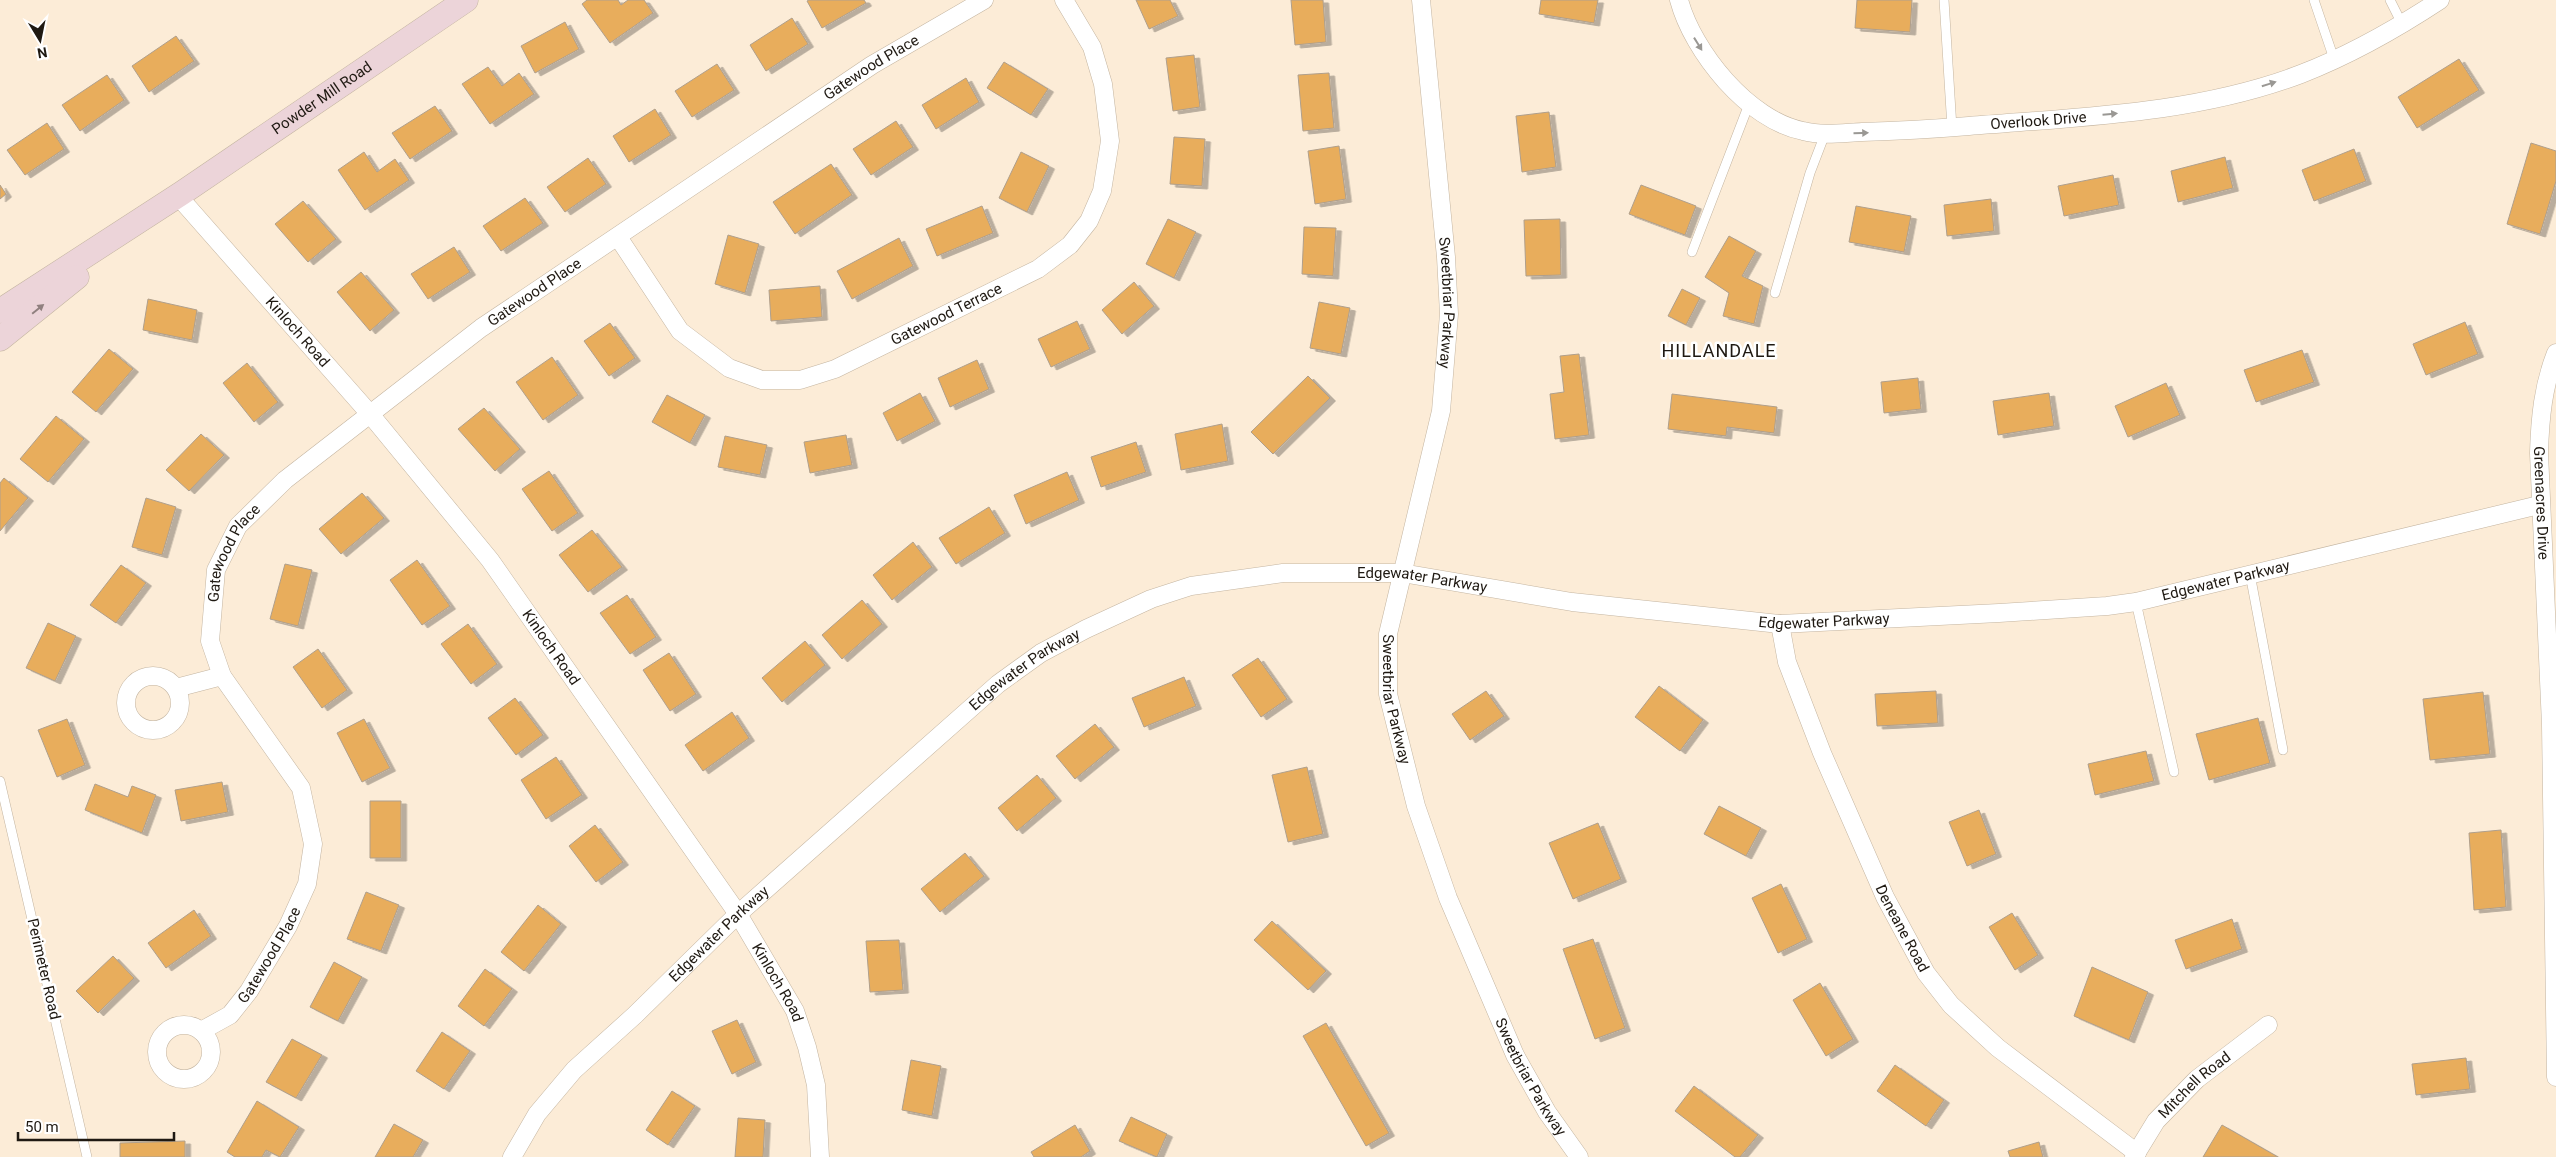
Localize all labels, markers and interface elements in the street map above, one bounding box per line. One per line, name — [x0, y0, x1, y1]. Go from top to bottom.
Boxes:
north arrow — [15, 15, 65, 65]
street label: Gatewood Place — [820, 31, 922, 104]
one-way arrow — [1694, 37, 1703, 51]
text: N — [36, 44, 49, 62]
street label: Powder Mill Road — [269, 58, 375, 138]
one-way arrow — [2262, 80, 2277, 88]
street label: Overlook Drive — [1990, 108, 2087, 133]
one-way arrow — [2102, 110, 2118, 118]
one-way arrow — [1853, 128, 1869, 136]
street label: Sweetbriar Parkway — [1435, 236, 1458, 369]
street label: Gatewood Place — [484, 254, 585, 330]
street label: Gatewood Terrace — [888, 279, 1005, 349]
street label: Kinloch Road — [262, 293, 333, 371]
one-way arrow — [31, 303, 44, 314]
district label: HILLANDALE — [1661, 340, 1777, 361]
street label: Greenacres Drive — [2530, 446, 2553, 560]
street label: Gatewood Place — [204, 500, 264, 603]
street label: Edgewater Parkway — [2160, 556, 2292, 605]
street label: Edgewater Parkway — [1357, 564, 1489, 596]
street label: Kinloch Road — [519, 606, 584, 688]
street label: Edgewater Parkway — [1758, 610, 1890, 633]
street label: Edgewater Parkway — [966, 625, 1083, 714]
street label: Sweetbriar Parkway — [1379, 634, 1414, 766]
street label: Edgewater Parkway — [665, 882, 772, 986]
street label: Deneane Road — [1872, 882, 1933, 975]
street label: Gatewood Place — [234, 904, 304, 1007]
street label: Perimeter Road — [24, 917, 64, 1021]
street label: Kinloch Road — [748, 940, 807, 1024]
street label: Sweetbriar Parkway — [1491, 1015, 1570, 1139]
street label: Mitchell Road — [2155, 1048, 2234, 1122]
scale bar — [18, 1110, 174, 1142]
text: 50 m — [25, 1118, 59, 1136]

